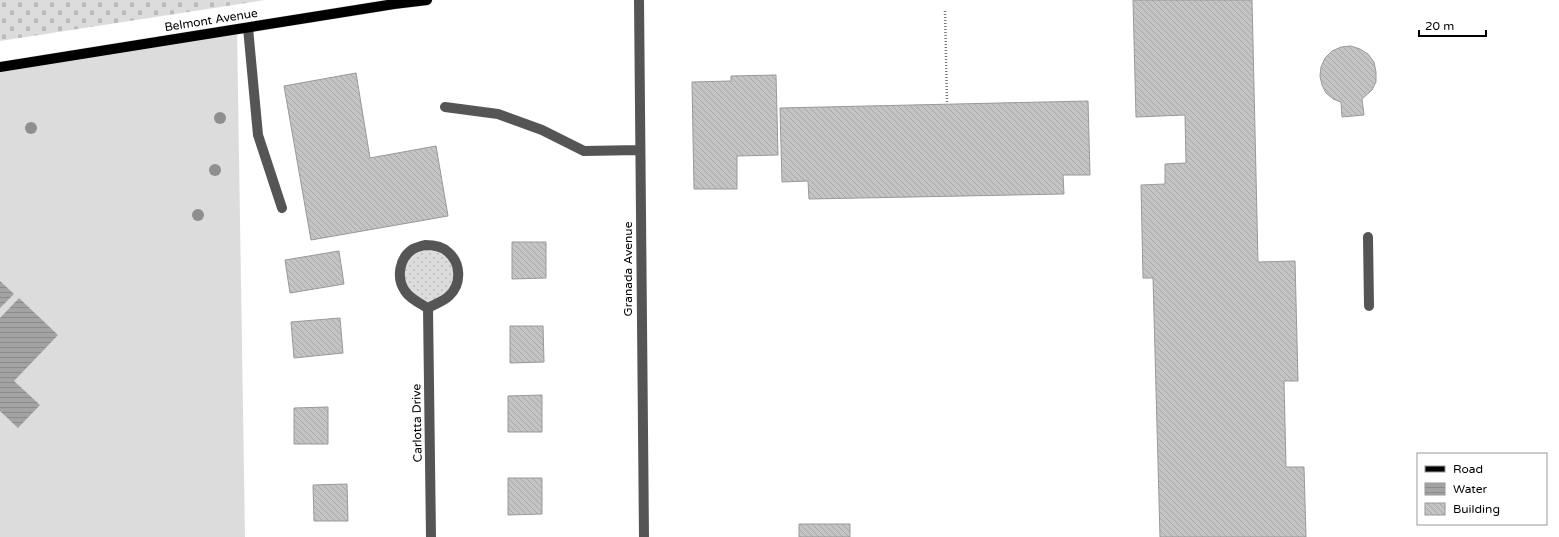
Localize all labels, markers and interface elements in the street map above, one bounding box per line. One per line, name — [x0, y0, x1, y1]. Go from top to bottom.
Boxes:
street label: Belmont Avenue — [163, 6, 259, 34]
scale bar — [1419, 12, 1486, 38]
text: 20 m — [1425, 19, 1454, 33]
street label: Granada Avenue — [621, 221, 635, 316]
street label: Carlotta Drive — [409, 383, 425, 462]
legend — [1417, 453, 1547, 525]
text: Road — [1453, 462, 1483, 476]
text: Water — [1453, 482, 1488, 496]
text: Building — [1453, 502, 1500, 516]

